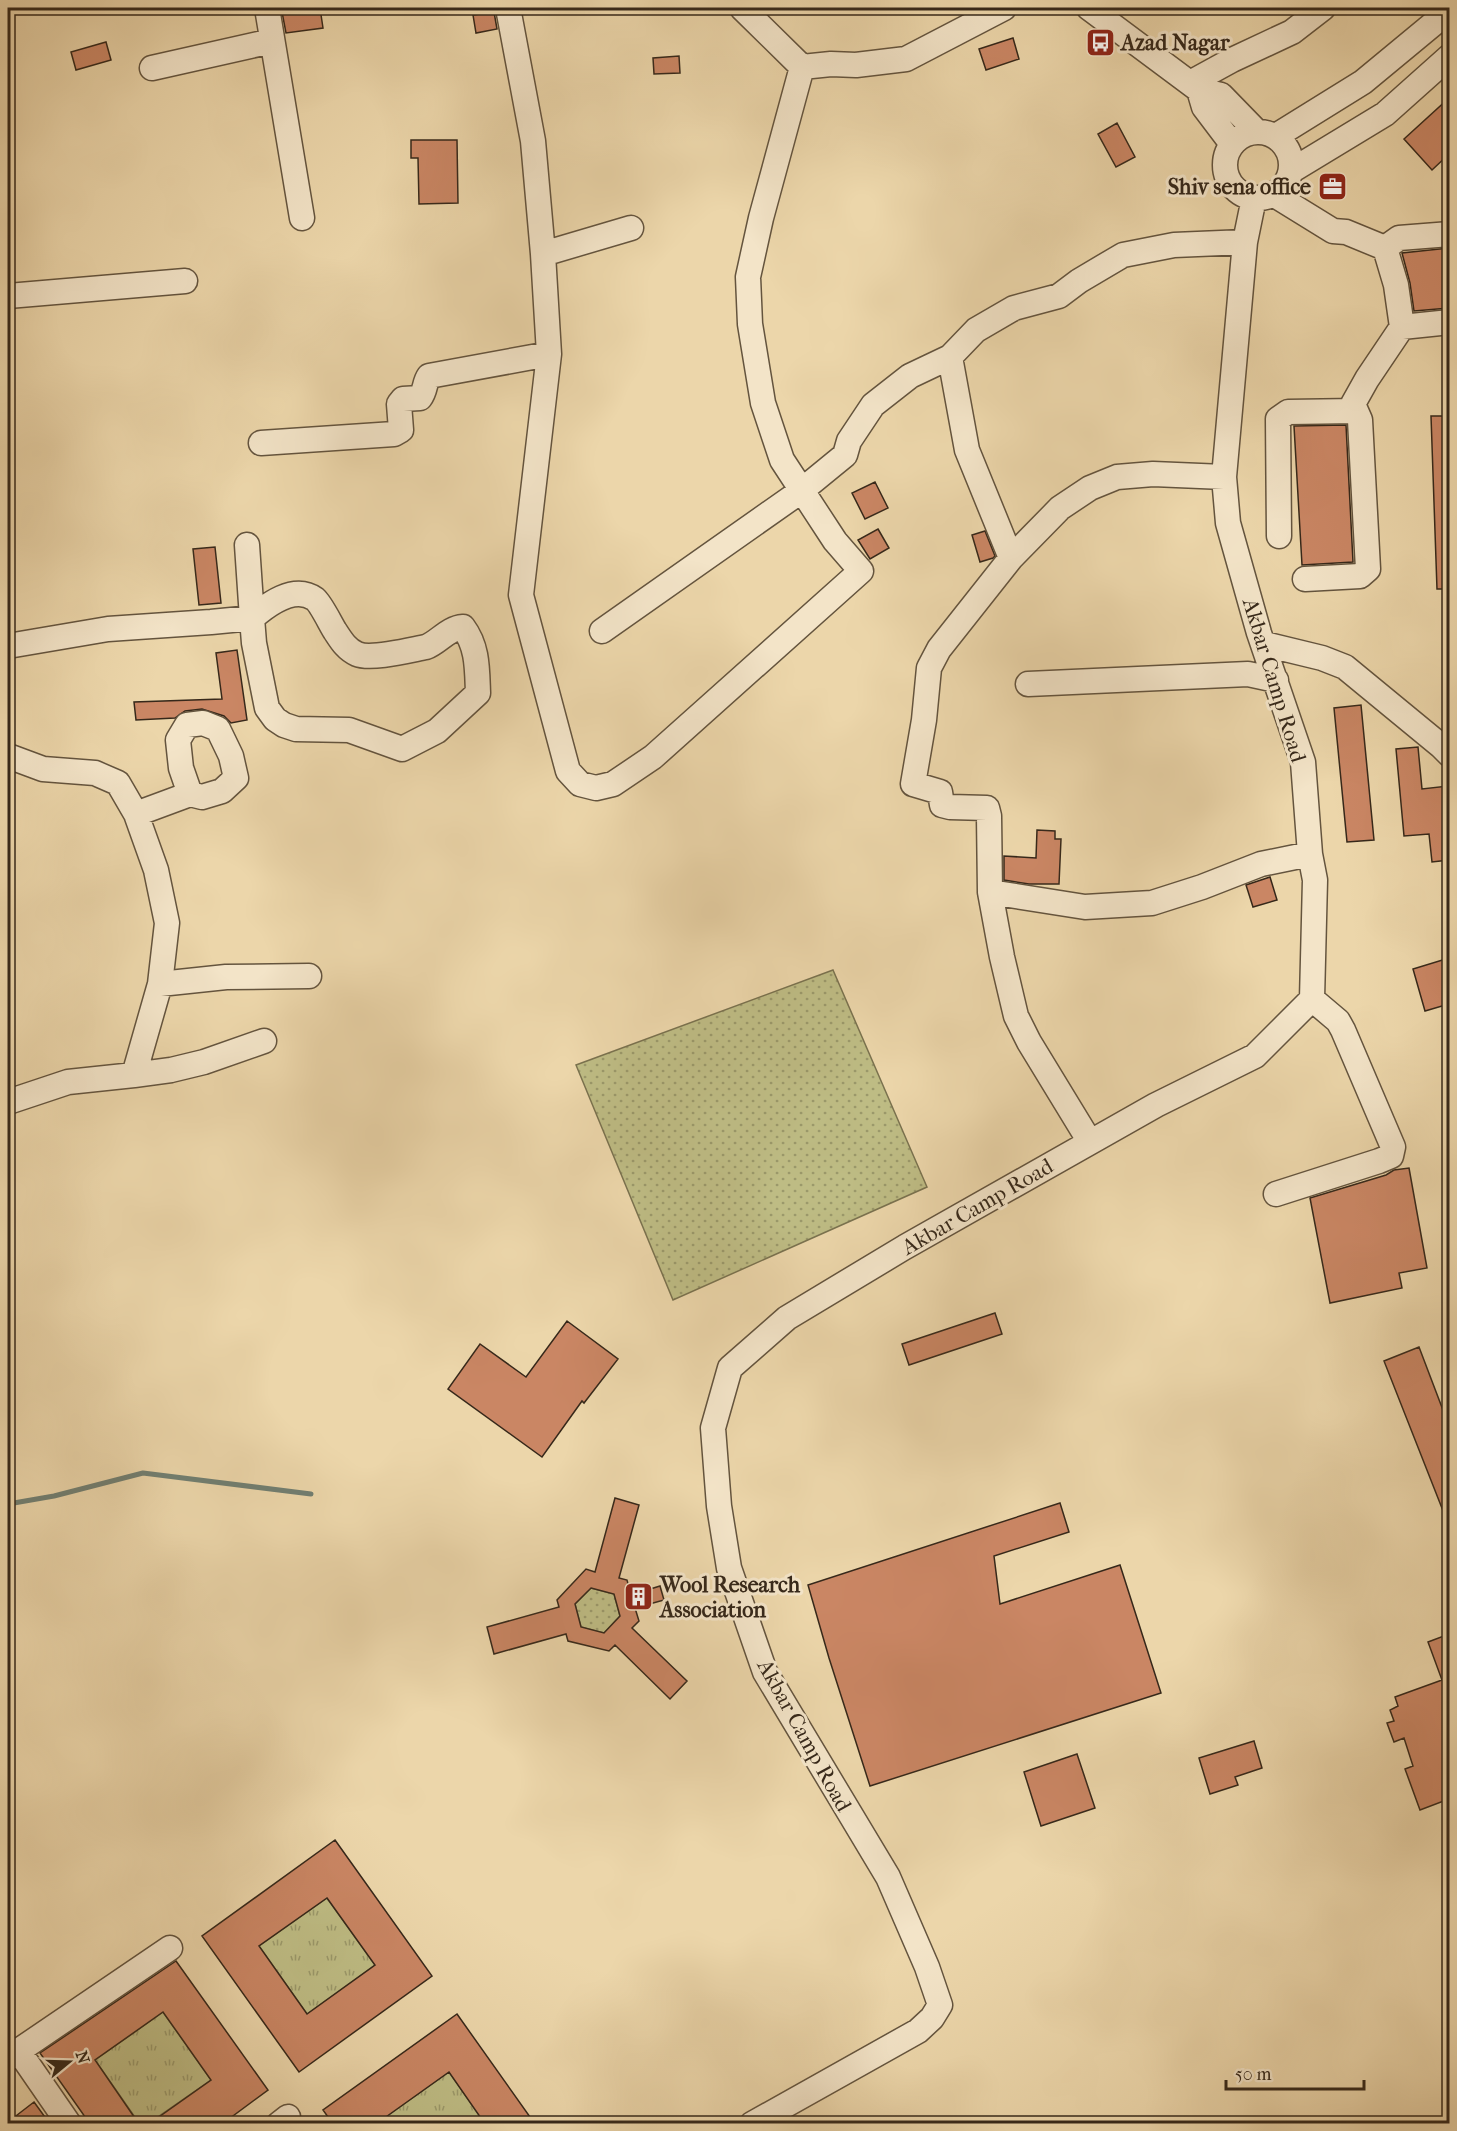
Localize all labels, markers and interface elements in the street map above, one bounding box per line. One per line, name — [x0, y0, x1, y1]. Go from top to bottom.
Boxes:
bus stop icon: Azad Nagar — [1084, 26, 1116, 58]
place label: Azad Nagar — [1119, 30, 1230, 56]
office icon: Shiv sena office — [1316, 170, 1348, 202]
place label: Shiv sena office — [1168, 174, 1311, 200]
street label: Akbar Camp Road — [1236, 594, 1312, 766]
street label: Akbar Camp Road — [896, 1153, 1059, 1261]
place label: Wool Research Association — [658, 1572, 801, 1623]
building icon: Wool Research Association — [623, 1581, 655, 1613]
street label: Akbar Camp Road — [751, 1654, 857, 1817]
north arrow — [39, 2032, 99, 2092]
text: N — [72, 2048, 94, 2067]
scale bar — [1226, 2053, 1364, 2091]
text: 50 m — [1235, 2064, 1272, 2085]

